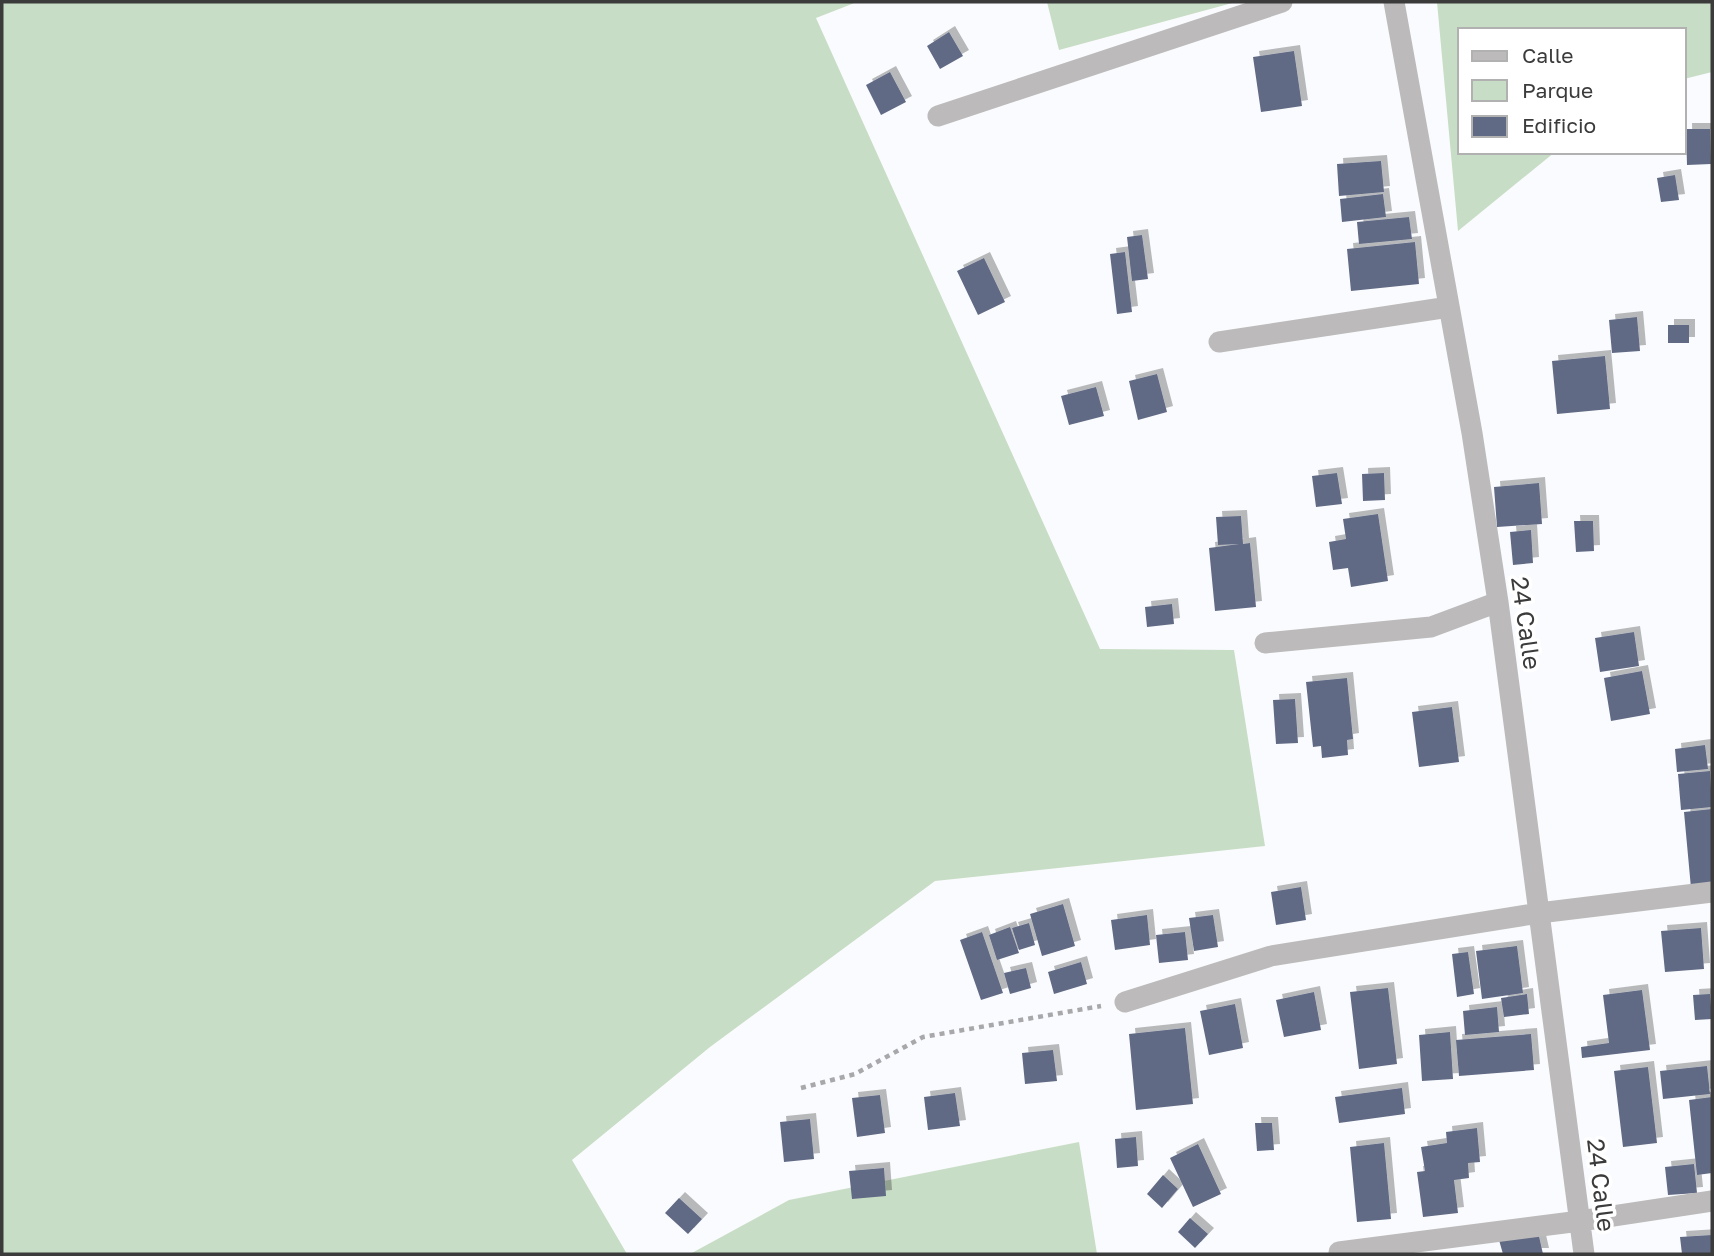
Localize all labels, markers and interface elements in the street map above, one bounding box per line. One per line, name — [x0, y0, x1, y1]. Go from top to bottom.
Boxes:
legend — [1458, 28, 1686, 154]
text: Calle — [1522, 42, 1574, 68]
text: Parque — [1522, 77, 1593, 103]
text: Edificio — [1522, 112, 1596, 138]
street label: 24 Calle — [1506, 575, 1548, 671]
street label: 24 Calle — [1582, 1137, 1622, 1233]

